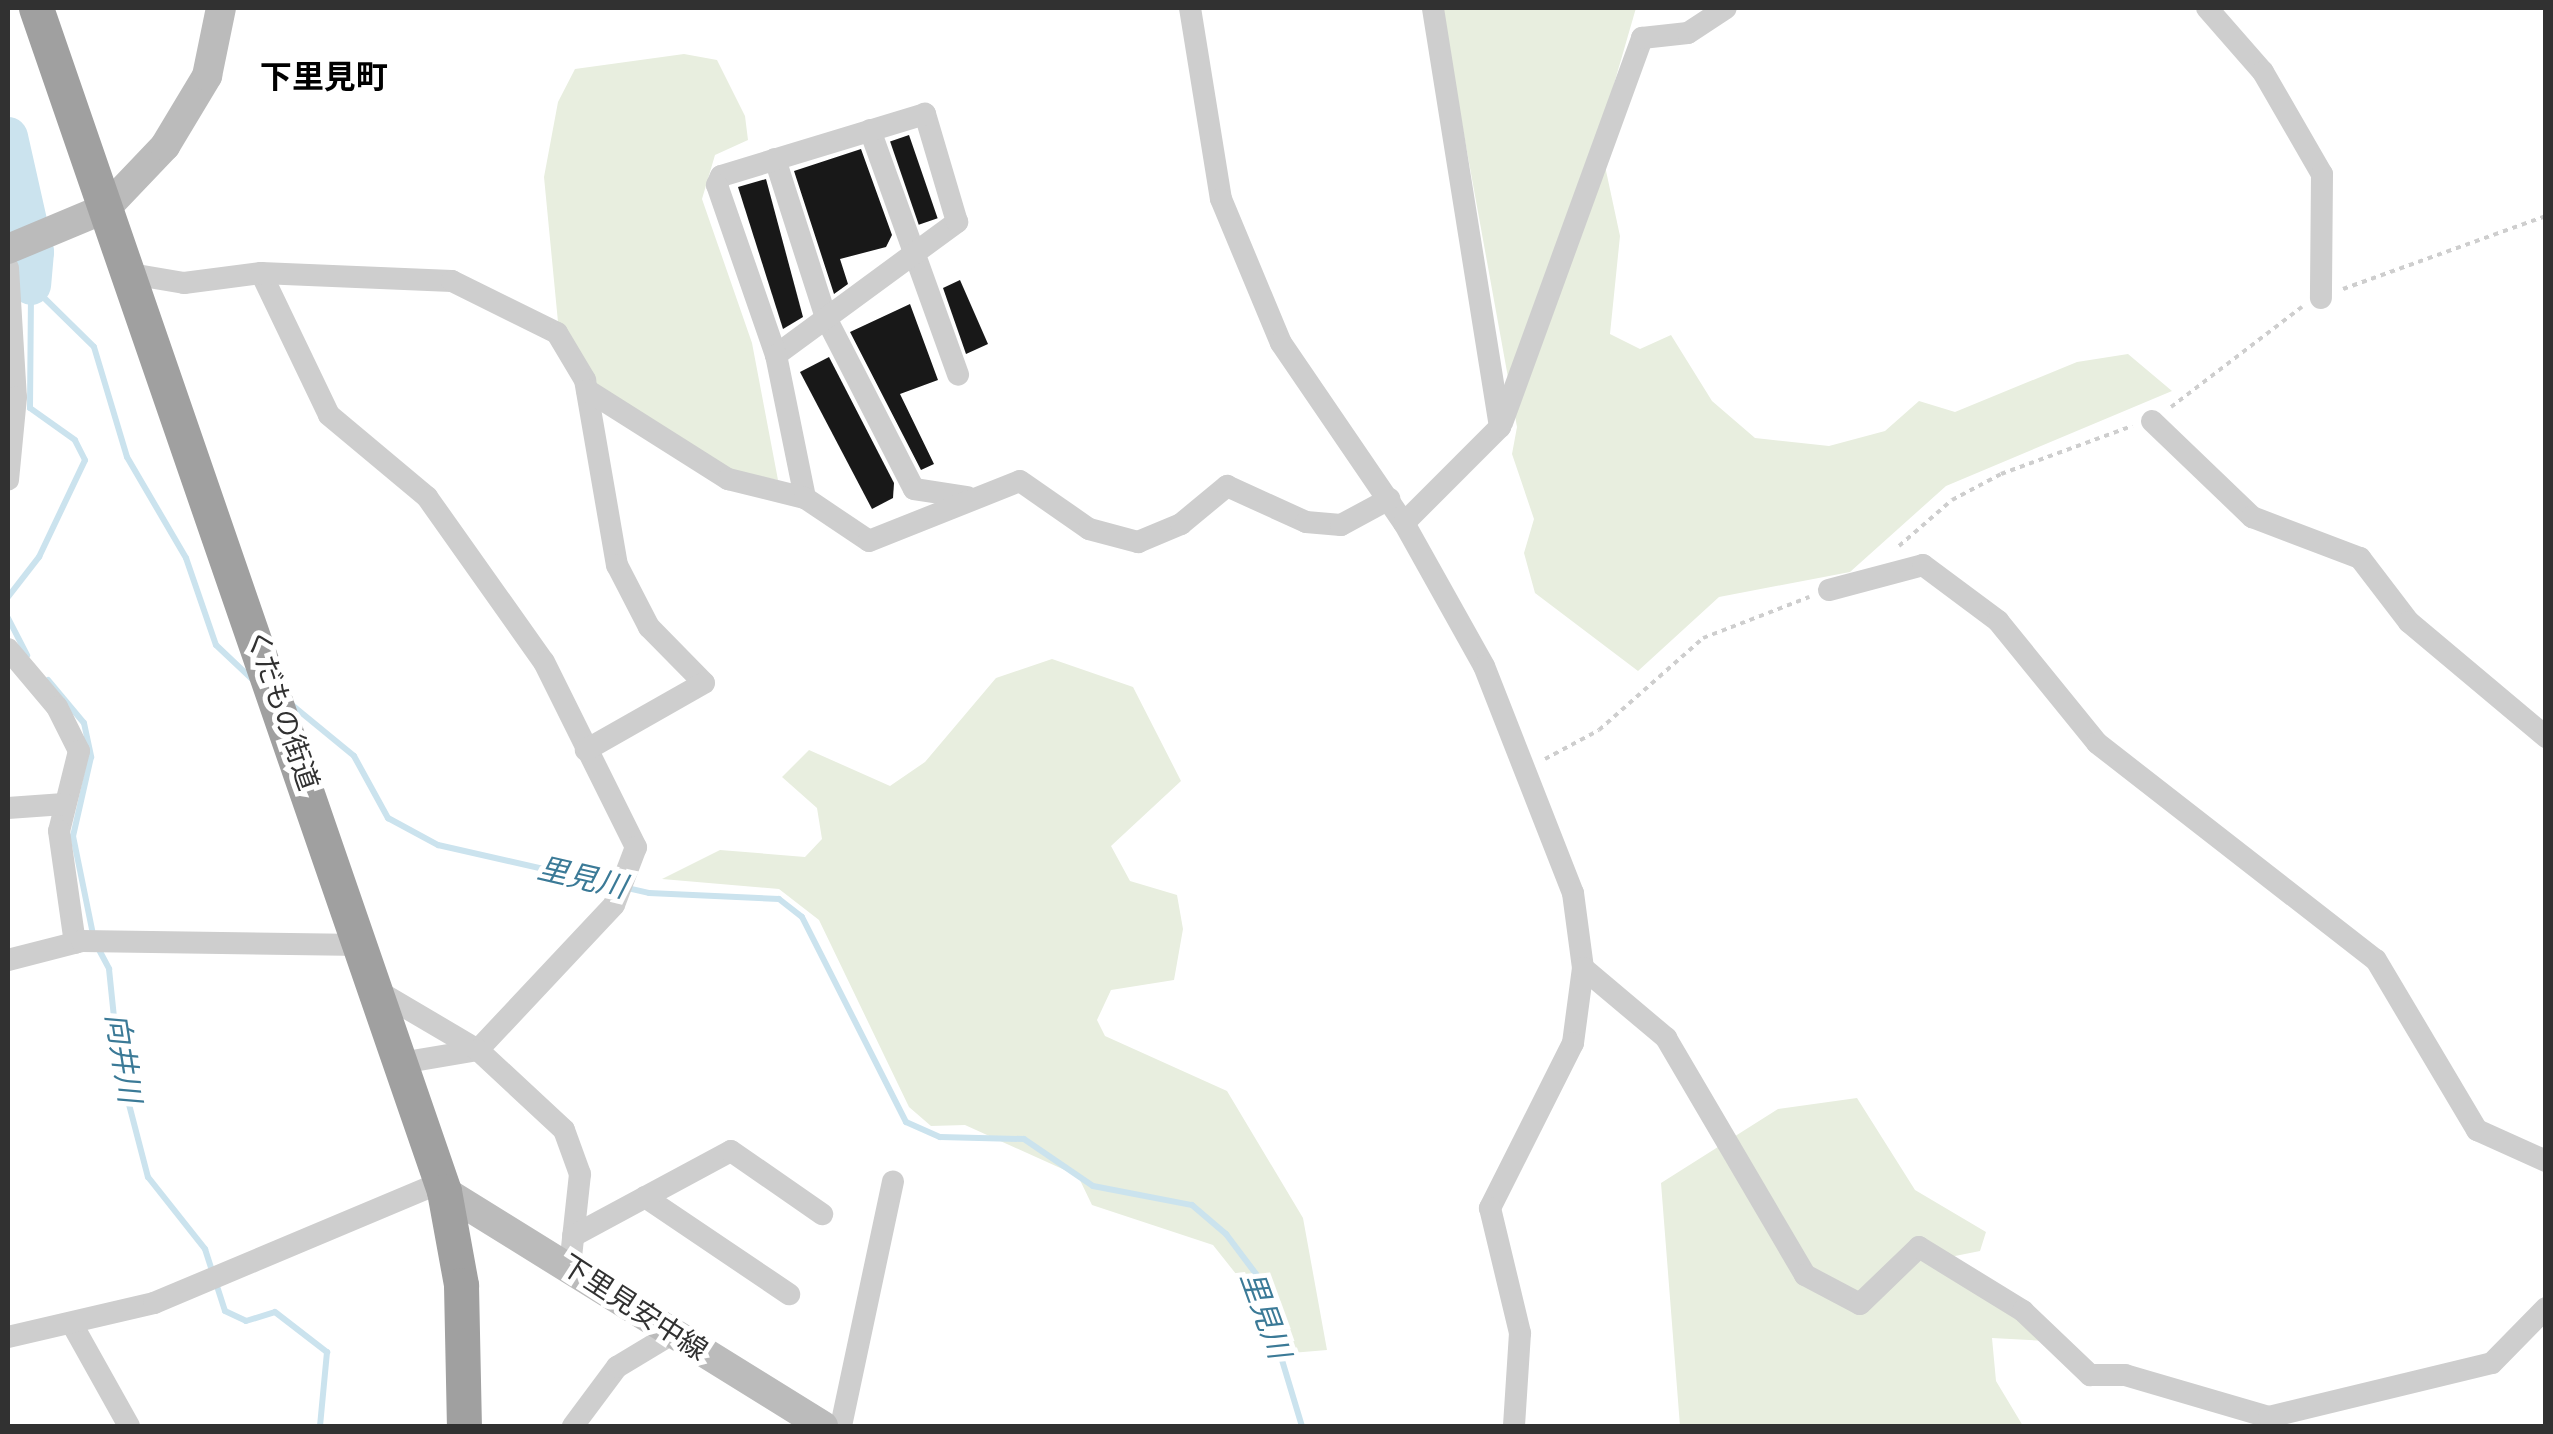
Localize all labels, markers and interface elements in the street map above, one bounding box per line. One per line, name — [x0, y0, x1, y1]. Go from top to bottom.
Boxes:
district label: 下里見町 — [260, 58, 388, 96]
street label: くだもの街道 — [239, 625, 325, 795]
water label: 里見川 — [534, 850, 630, 906]
water label: 向井川 — [98, 1011, 148, 1105]
street label: 下里見安中線 — [554, 1248, 714, 1368]
water label: 里見川 — [1233, 1267, 1297, 1363]

